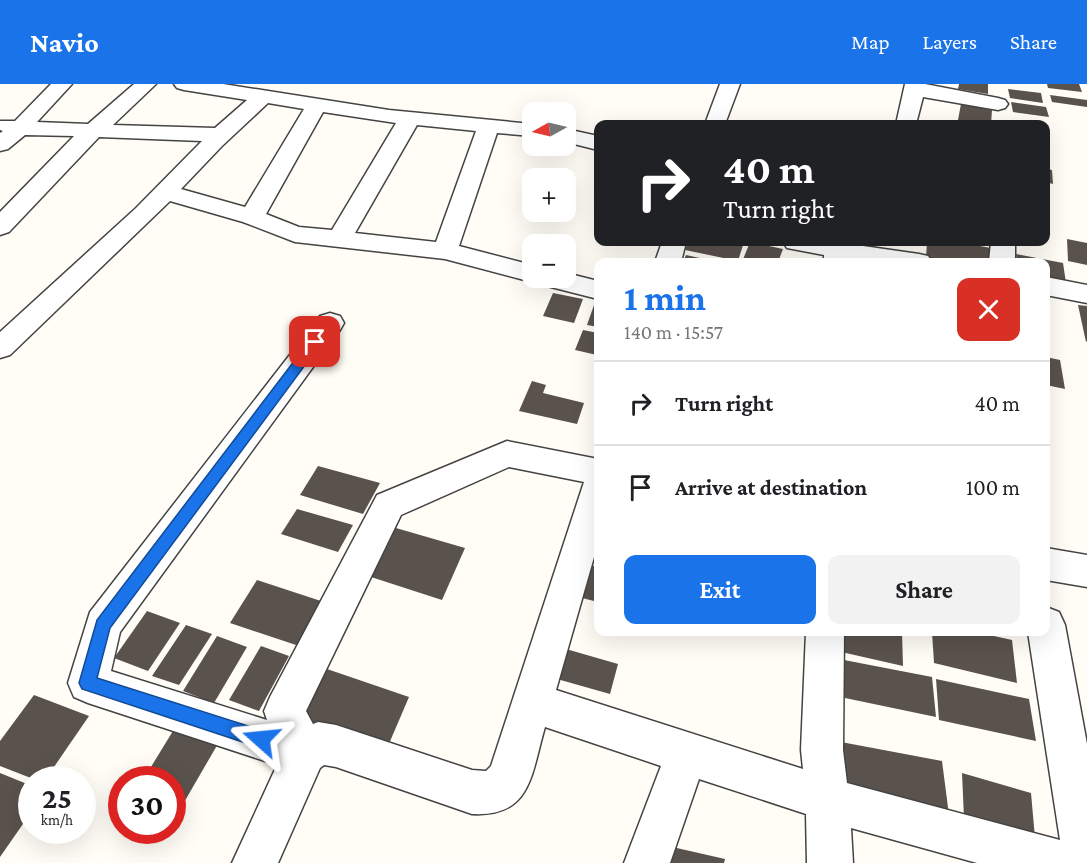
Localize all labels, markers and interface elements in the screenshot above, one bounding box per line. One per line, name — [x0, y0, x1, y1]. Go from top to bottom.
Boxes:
text: Navio — [30, 27, 99, 58]
text: Map — [851, 30, 890, 54]
text: Layers — [923, 30, 977, 54]
text: Share — [1010, 30, 1057, 54]
north arrow — [522, 102, 576, 156]
map controls — [522, 102, 576, 288]
icon: right — [624, 144, 702, 222]
text: 40 m — [723, 145, 815, 192]
button: + — [522, 168, 576, 222]
text: Turn right — [723, 194, 834, 224]
button: − — [522, 234, 576, 288]
text: 1 min — [624, 278, 706, 318]
button: close — [957, 278, 1020, 341]
pin — [289, 316, 340, 367]
text: 140 m · 15:57 — [624, 321, 723, 343]
icon: arrive — [298, 325, 331, 358]
icon: right — [624, 387, 657, 420]
text: Turn right — [675, 391, 773, 416]
text: 40 m — [975, 391, 1020, 416]
icon: arrive — [624, 471, 657, 504]
text: Arrive at destination — [675, 475, 867, 500]
text: 100 m — [966, 475, 1020, 500]
button: Exit — [624, 555, 816, 624]
button: Share — [828, 555, 1020, 624]
position arrow — [229, 707, 293, 771]
speed limit sign: 30 — [108, 766, 186, 844]
text: 25 — [42, 781, 72, 814]
text: km/h — [41, 812, 73, 828]

